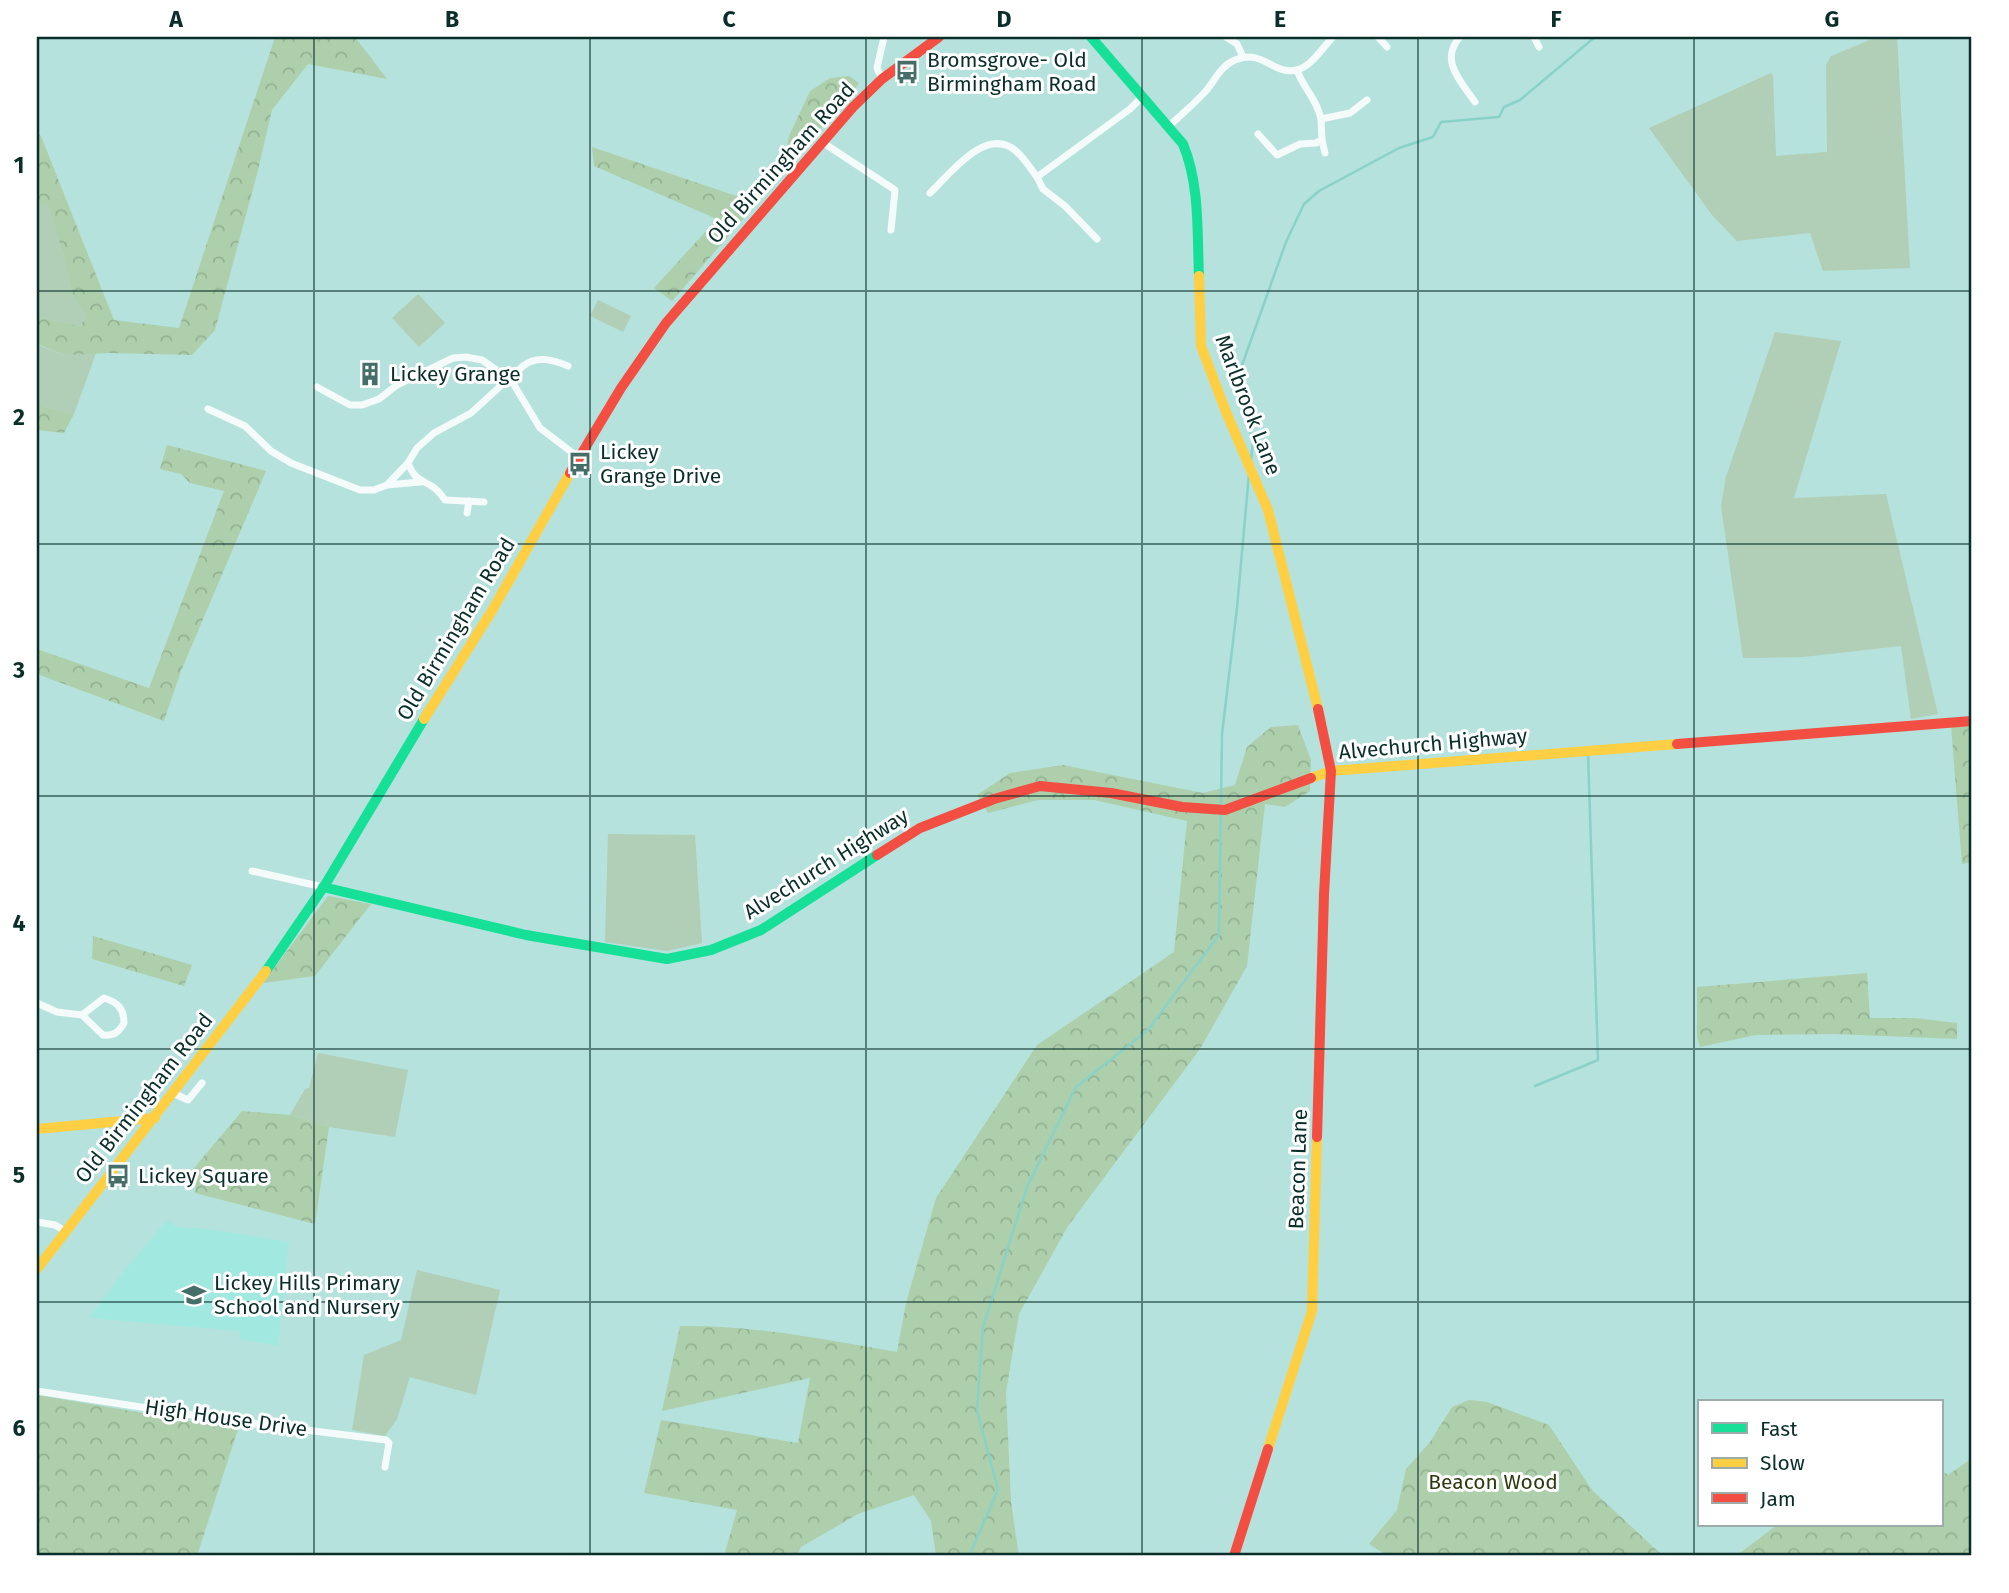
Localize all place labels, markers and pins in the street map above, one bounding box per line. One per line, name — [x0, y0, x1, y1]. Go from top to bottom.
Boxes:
place label: Bromsgrove- Old Birmingham Road — [927, 47, 1097, 97]
bus stop icon: Bromsgrove- Old Birmingham Road — [893, 58, 921, 86]
building icon: Lickey Grange — [356, 360, 384, 388]
place label: Lickey Grange — [390, 361, 521, 387]
place label: Lickey Grange Drive — [600, 439, 721, 489]
bus stop icon: Lickey Grange Drive — [566, 450, 594, 478]
bus stop icon: Lickey Square — [104, 1162, 132, 1190]
place label: Lickey Square — [138, 1163, 269, 1189]
place label: Lickey Hills Primary School and Nursery — [214, 1270, 401, 1320]
school or university icon: Lickey Hills Primary School and Nursery — [180, 1281, 208, 1309]

